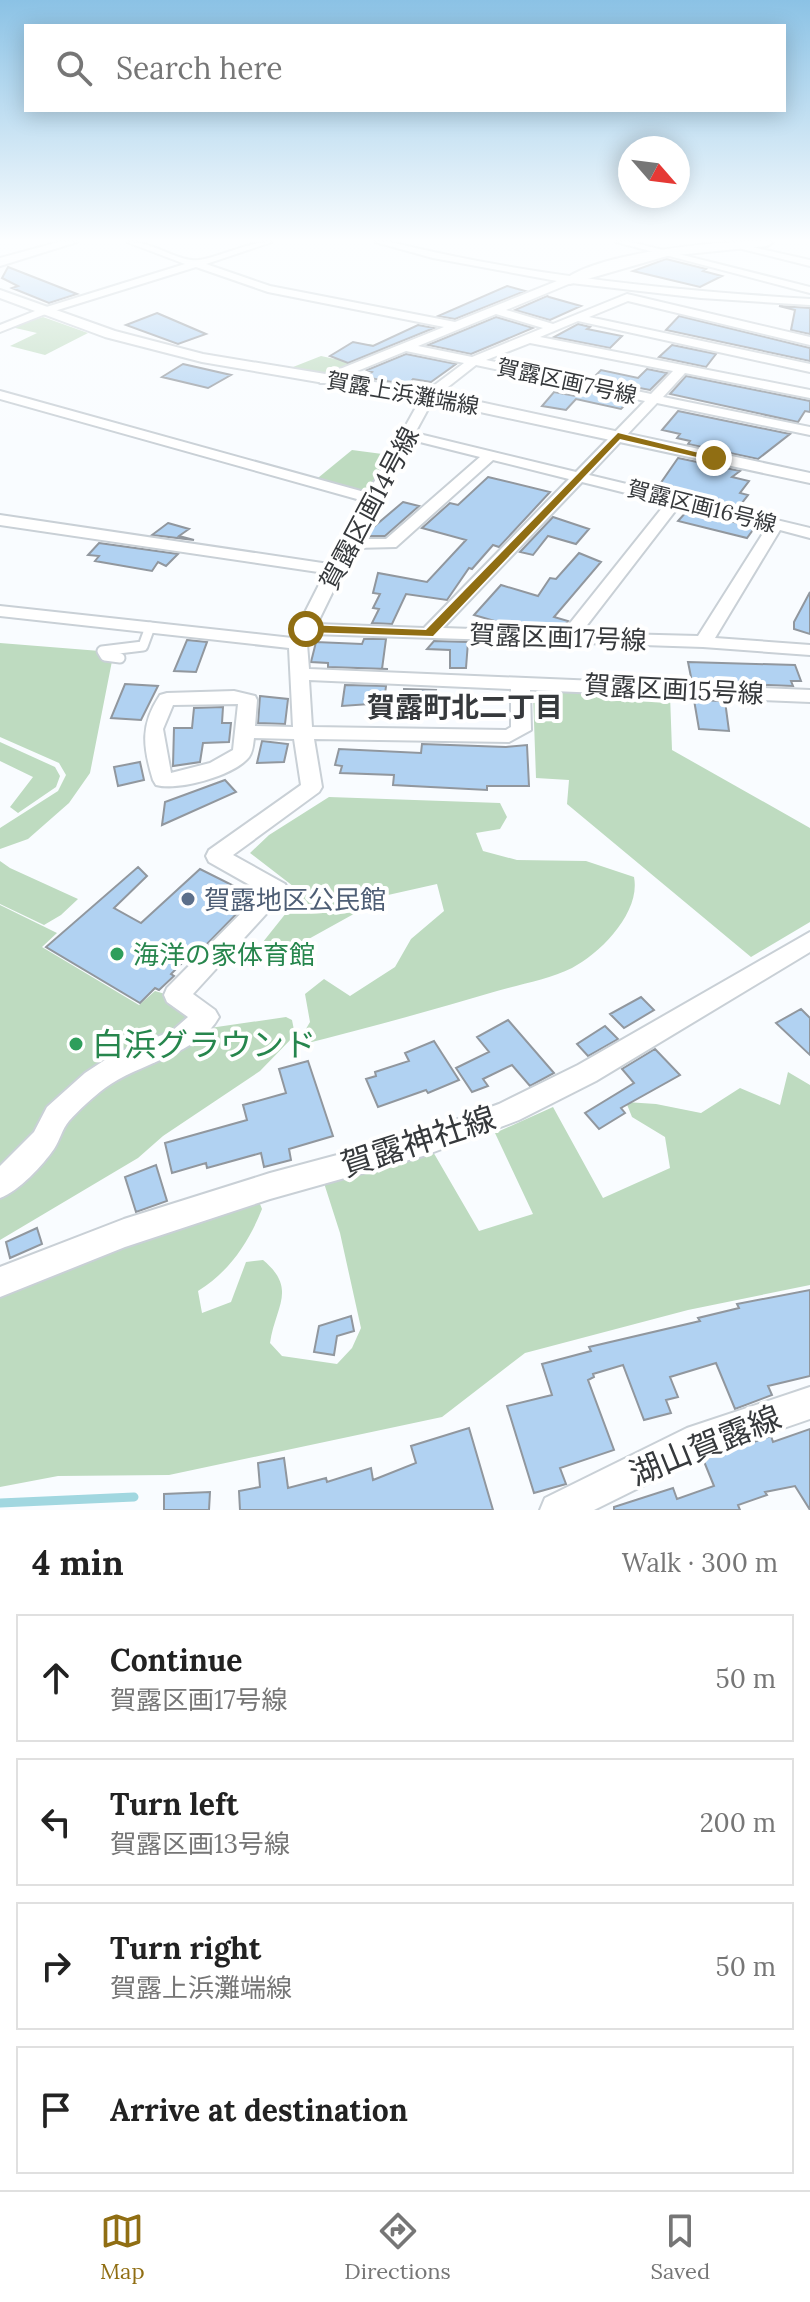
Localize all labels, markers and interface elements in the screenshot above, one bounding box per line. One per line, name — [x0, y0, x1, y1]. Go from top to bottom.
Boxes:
search box — [24, 24, 786, 112]
icon: search — [52, 46, 96, 90]
text: Search here — [116, 49, 283, 87]
north arrow — [618, 136, 690, 208]
street label: 賀露区画7号線 — [495, 353, 639, 409]
street label: 賀露上浜灘端線 — [325, 366, 481, 420]
street label: 賀露区画14号線 — [312, 421, 426, 595]
route end — [696, 440, 732, 476]
street label: 賀露区画16号線 — [625, 474, 779, 538]
route start — [288, 611, 324, 647]
street label: 賀露区画17号線 — [469, 617, 647, 657]
street label: 賀露区画15号線 — [583, 668, 765, 710]
district label: 賀露町北二丁目 — [367, 689, 563, 725]
place label: 賀露地区公民館 — [204, 883, 386, 916]
marker: 賀露地区公民館 — [179, 890, 197, 908]
place label: 海洋の家体育館 — [133, 938, 315, 971]
marker: 海洋の家体育館 — [108, 945, 126, 963]
place label: 白浜グラウンド — [92, 1024, 316, 1065]
marker: 白浜グラウンド — [67, 1035, 85, 1053]
street label: 賀露神社線 — [336, 1097, 500, 1185]
street label: 湖山賀露線 — [623, 1396, 787, 1494]
text: 4 min — [32, 1541, 124, 1584]
text: Walk · 300 m — [622, 1546, 778, 1579]
text: Continue — [110, 1641, 242, 1679]
icon: ahead — [34, 1656, 78, 1700]
text: 50 m — [716, 1662, 776, 1695]
text: 賀露区画17号線 — [110, 1683, 287, 1716]
text: Turn left — [110, 1785, 238, 1823]
icon: left — [34, 1800, 78, 1844]
text: 200 m — [700, 1806, 776, 1839]
text: 賀露区画13号線 — [110, 1827, 290, 1860]
text: Turn right — [110, 1929, 261, 1967]
icon: right — [34, 1944, 78, 1988]
text: 50 m — [716, 1950, 776, 1983]
text: 賀露上浜灘端線 — [110, 1971, 292, 2004]
icon: arrive — [34, 2088, 78, 2132]
text: Arrive at destination — [110, 2091, 408, 2129]
tab: Map — [100, 2209, 145, 2285]
tab: Directions — [344, 2209, 451, 2285]
tab: Saved — [651, 2209, 710, 2285]

